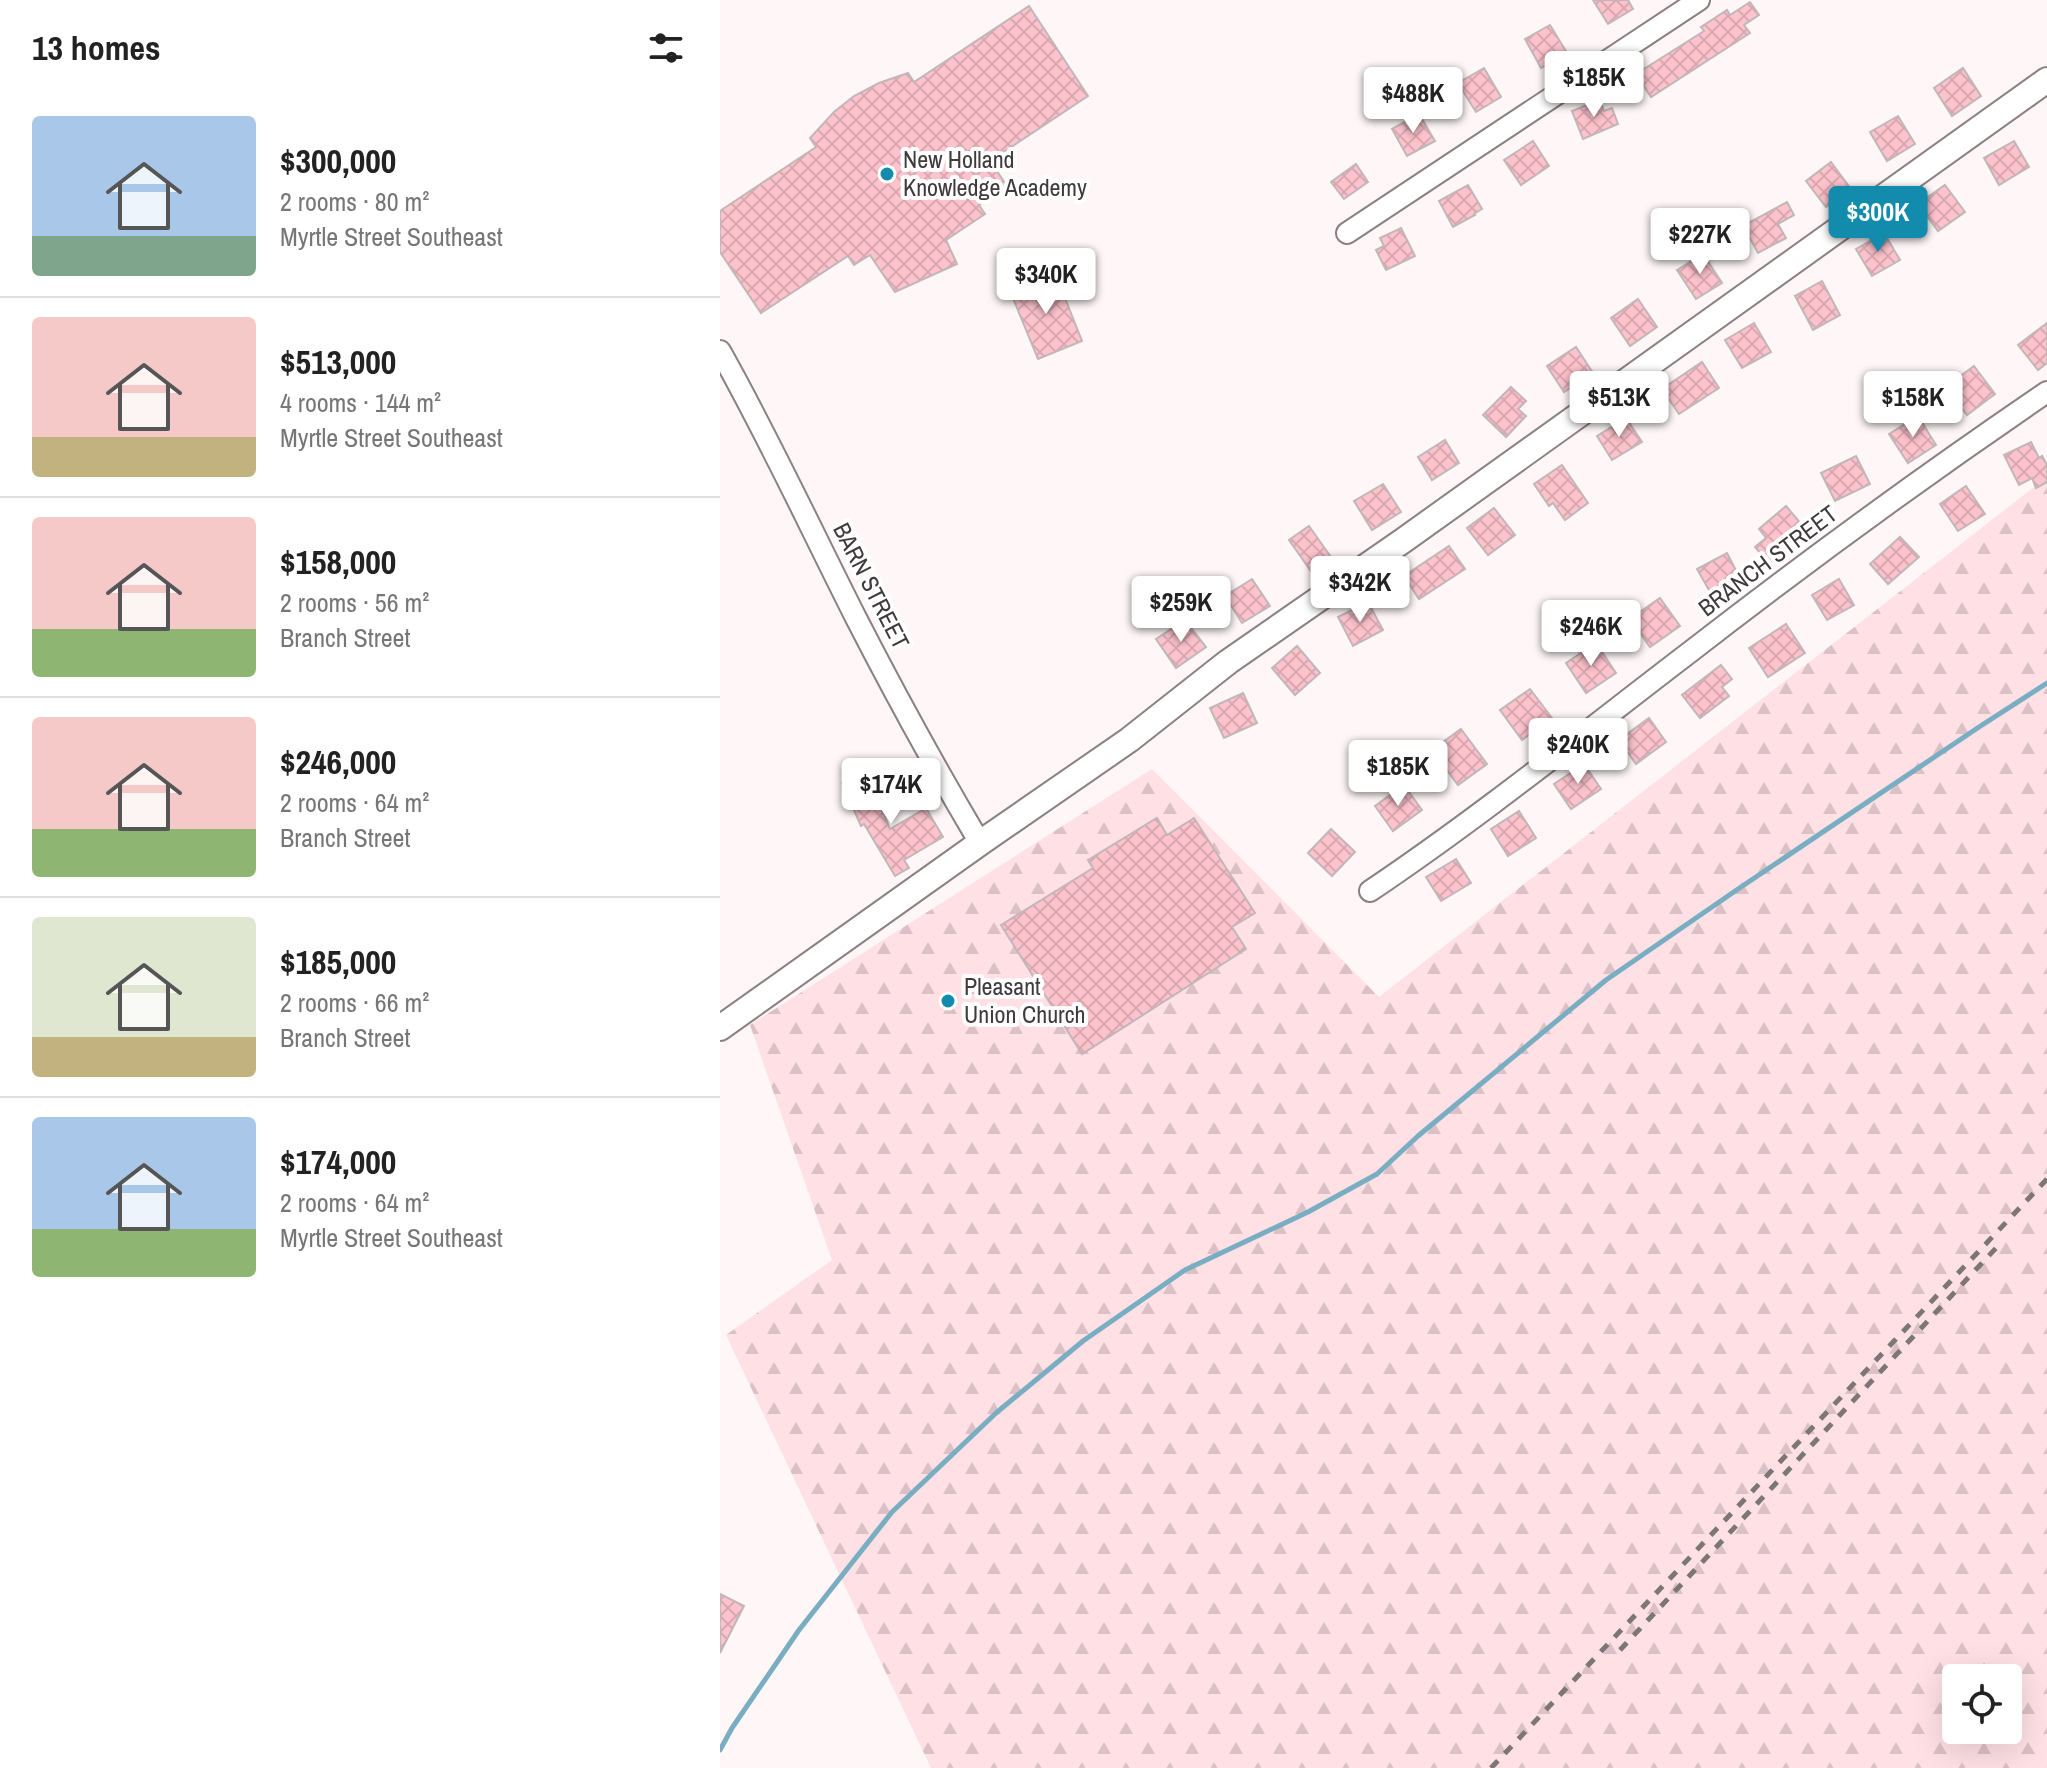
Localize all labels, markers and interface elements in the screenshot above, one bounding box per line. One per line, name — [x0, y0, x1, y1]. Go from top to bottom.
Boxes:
text: 13 homes — [32, 25, 161, 71]
icon: filters — [644, 26, 688, 70]
pin: $185K — [1538, 51, 1650, 119]
text: $185K — [1563, 59, 1625, 94]
pin: $488K — [1357, 67, 1469, 135]
text: $488K — [1382, 75, 1444, 110]
text: $300,000 — [280, 138, 396, 184]
place label: New Holland Knowledge Academy — [903, 143, 1087, 203]
icon: home — [96, 148, 192, 244]
marker: New Holland Knowledge Academy — [878, 165, 896, 183]
text: 2 rooms · 80 m² — [280, 184, 429, 219]
pin: $300K — [1822, 186, 1934, 254]
text: $300K — [1847, 194, 1909, 229]
pin: $227K — [1644, 208, 1756, 276]
text: $227K — [1669, 216, 1731, 251]
text: Myrtle Street Southeast — [280, 219, 503, 254]
pin: $340K — [990, 248, 1102, 316]
text: $340K — [1015, 256, 1077, 291]
text: $513,000 — [280, 339, 396, 385]
icon: home — [96, 349, 192, 445]
pin: $513K — [1563, 371, 1675, 439]
pin: $158K — [1857, 371, 1969, 439]
text: $513K — [1588, 379, 1650, 414]
text: $158K — [1882, 379, 1944, 414]
text: 4 rooms · 144 m² — [280, 385, 441, 420]
text: Myrtle Street Southeast — [280, 420, 503, 455]
street label: BRANCH STREET — [1691, 497, 1843, 623]
street label: BARN STREET — [826, 517, 917, 654]
text: $158,000 — [280, 539, 396, 585]
icon: home — [96, 549, 192, 645]
pin: $342K — [1304, 556, 1416, 624]
text: $342K — [1329, 564, 1391, 599]
pin: $259K — [1125, 576, 1237, 644]
text: $259K — [1150, 584, 1212, 619]
text: 2 rooms · 56 m² — [280, 585, 429, 620]
pin: $246K — [1535, 600, 1647, 668]
text: $246K — [1560, 608, 1622, 643]
text: Branch Street — [280, 620, 410, 655]
pin: $240K — [1522, 718, 1634, 786]
text: $240K — [1547, 726, 1609, 761]
text: $246,000 — [280, 739, 396, 785]
pin: $185K — [1342, 740, 1454, 808]
text: $185K — [1367, 748, 1429, 783]
icon: home — [96, 749, 192, 845]
pin: $174K — [835, 758, 947, 826]
text: $174K — [860, 766, 922, 801]
text: 2 rooms · 64 m² — [280, 785, 429, 820]
text: Branch Street — [280, 820, 410, 855]
text: $185,000 — [280, 939, 396, 985]
icon: home — [96, 949, 192, 1045]
place label: Pleasant Union Church — [964, 970, 1085, 1030]
text: 2 rooms · 66 m² — [280, 985, 429, 1020]
marker: Pleasant Union Church — [939, 992, 957, 1010]
text: Branch Street — [280, 1020, 410, 1055]
text: $174,000 — [280, 1139, 396, 1185]
icon: home — [96, 1149, 192, 1245]
text: 2 rooms · 64 m² — [280, 1185, 429, 1220]
text: Myrtle Street Southeast — [280, 1220, 503, 1255]
map controls — [1942, 1664, 2022, 1744]
button: locate — [1942, 1664, 2022, 1744]

